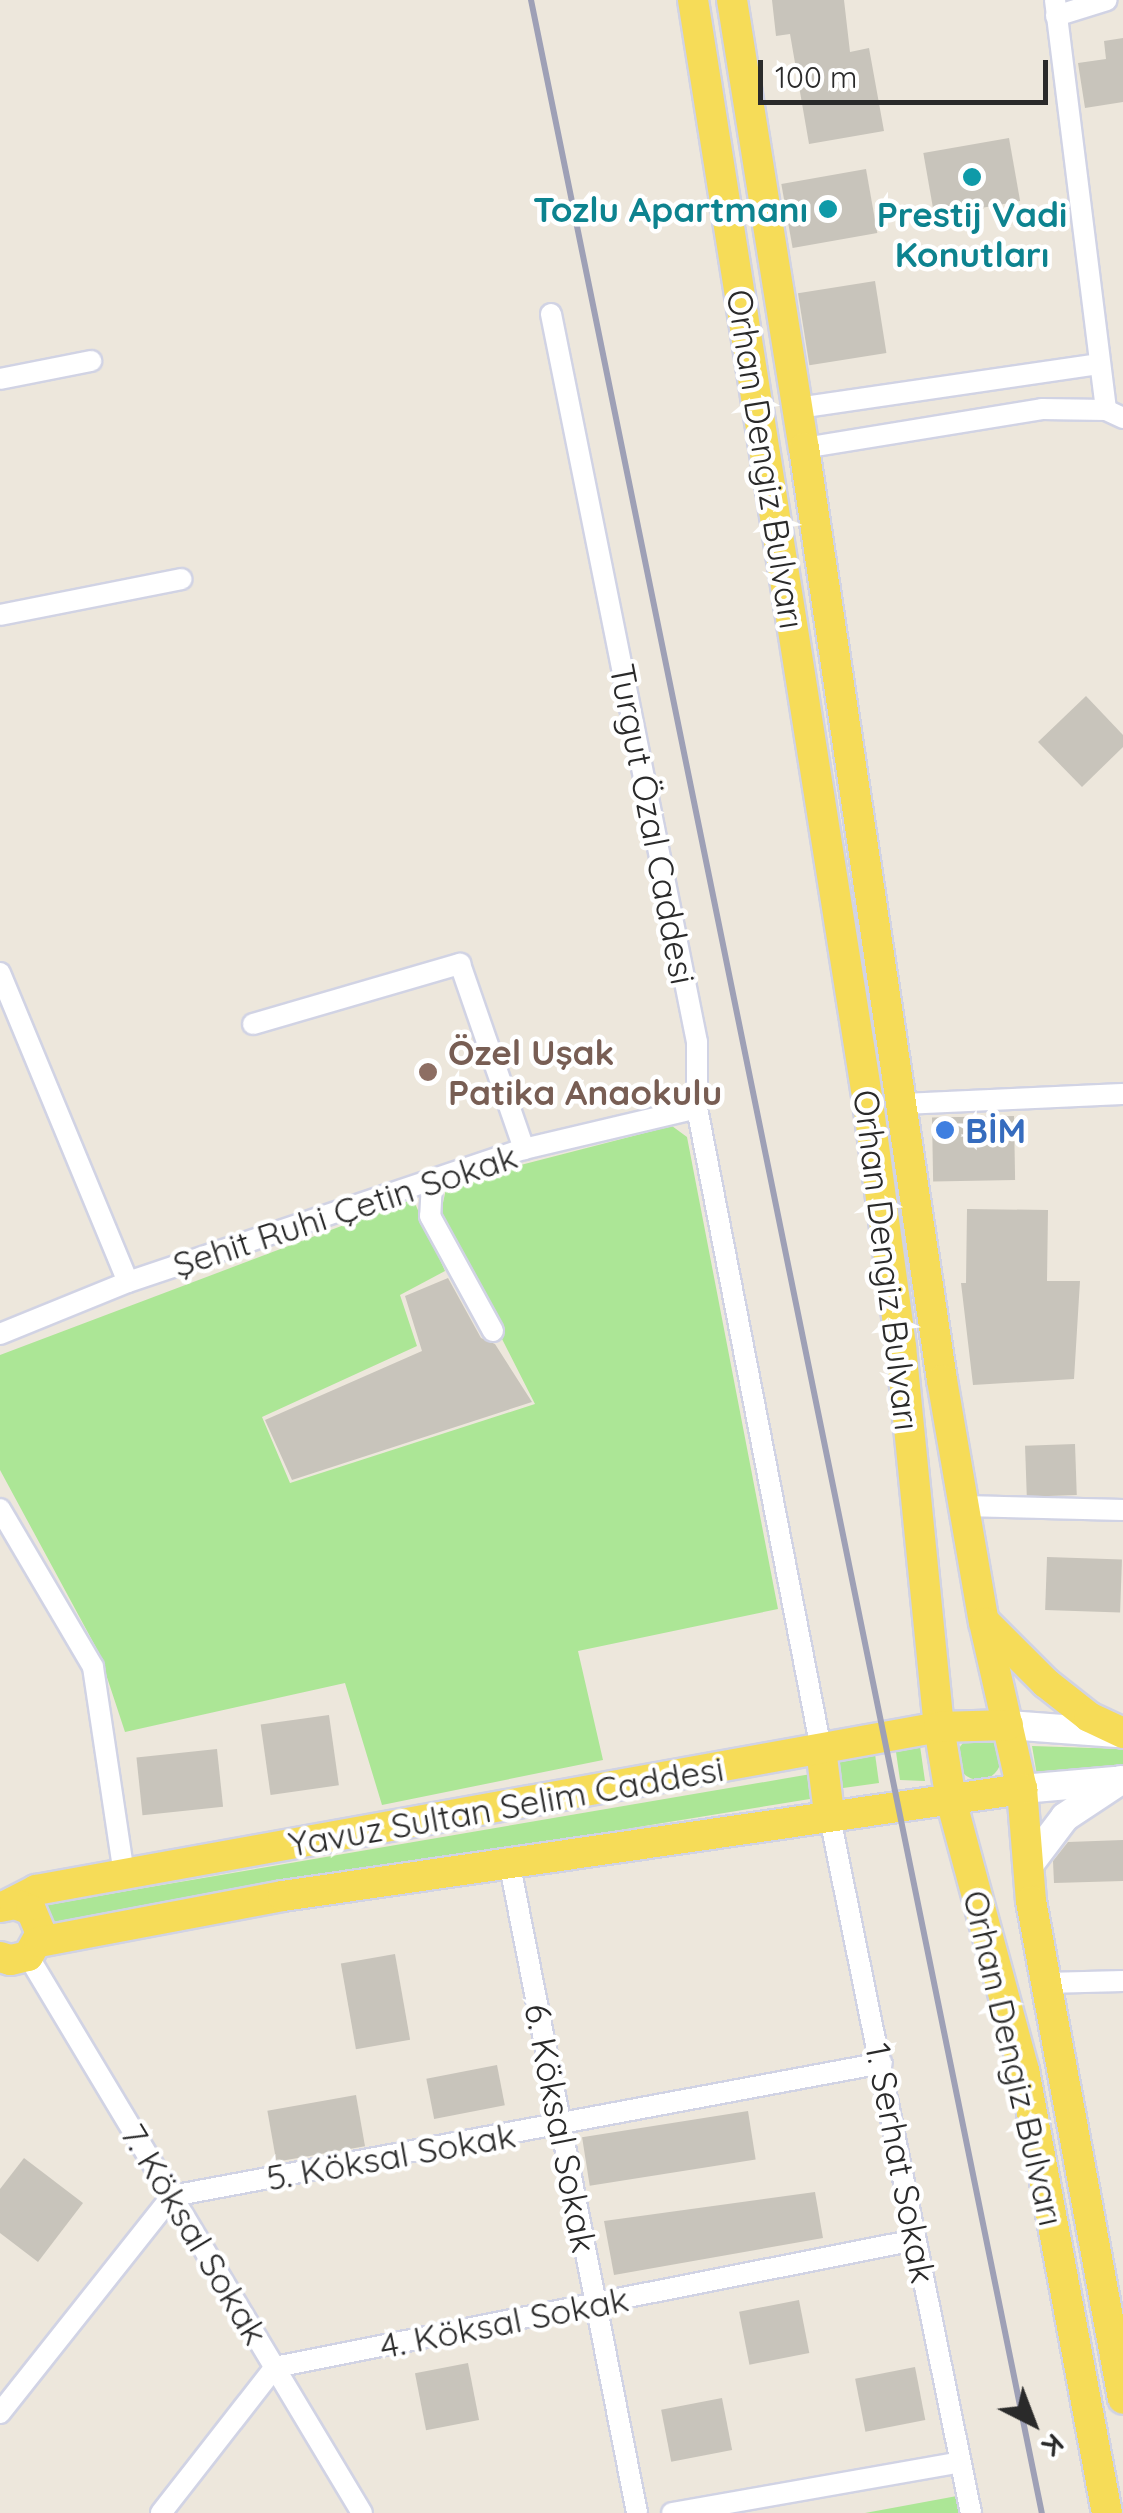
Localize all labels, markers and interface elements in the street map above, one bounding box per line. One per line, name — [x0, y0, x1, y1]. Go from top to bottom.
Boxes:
scale bar — [763, 40, 1053, 102]
text: 100 m — [775, 58, 857, 96]
marker: Prestij Vadi Konutları — [961, 166, 983, 188]
place label: Tozlu Apartmanı — [533, 188, 808, 230]
place label: Prestij Vadi Konutları — [877, 193, 1067, 275]
marker: Tozlu Apartmanı — [817, 198, 839, 220]
street label: Orhan Dengiz Bulvarı — [718, 286, 814, 632]
street label: Turgut Özal Caddesi — [601, 660, 705, 988]
place label: Özel Uşak Patika Anaokulu — [448, 1031, 722, 1113]
marker: Özel Uşak Patika Anaokulu — [417, 1061, 439, 1083]
street label: Orhan Dengiz Bulvarı — [845, 1087, 929, 1433]
place label: BİM — [965, 1109, 1026, 1151]
marker: BİM — [934, 1119, 956, 1141]
street label: Şehit Ruhi Çetin Sokak — [168, 1135, 522, 1285]
street label: Yavuz Sultan Selim Caddesi — [285, 1747, 727, 1865]
street label: Orhan Dengiz Bulvarı — [955, 1886, 1073, 2230]
street label: 6. Köksal Sokak — [516, 2000, 606, 2256]
street label: 1. Serhat Sokak — [857, 2039, 945, 2287]
street label: 5. Köksal Sokak — [263, 2113, 519, 2199]
street label: 7. Köksal Sokak — [113, 2116, 277, 2352]
street label: 4. Köksal Sokak — [376, 2277, 632, 2367]
north arrow — [983, 2373, 1083, 2473]
text: K — [1035, 2427, 1072, 2465]

